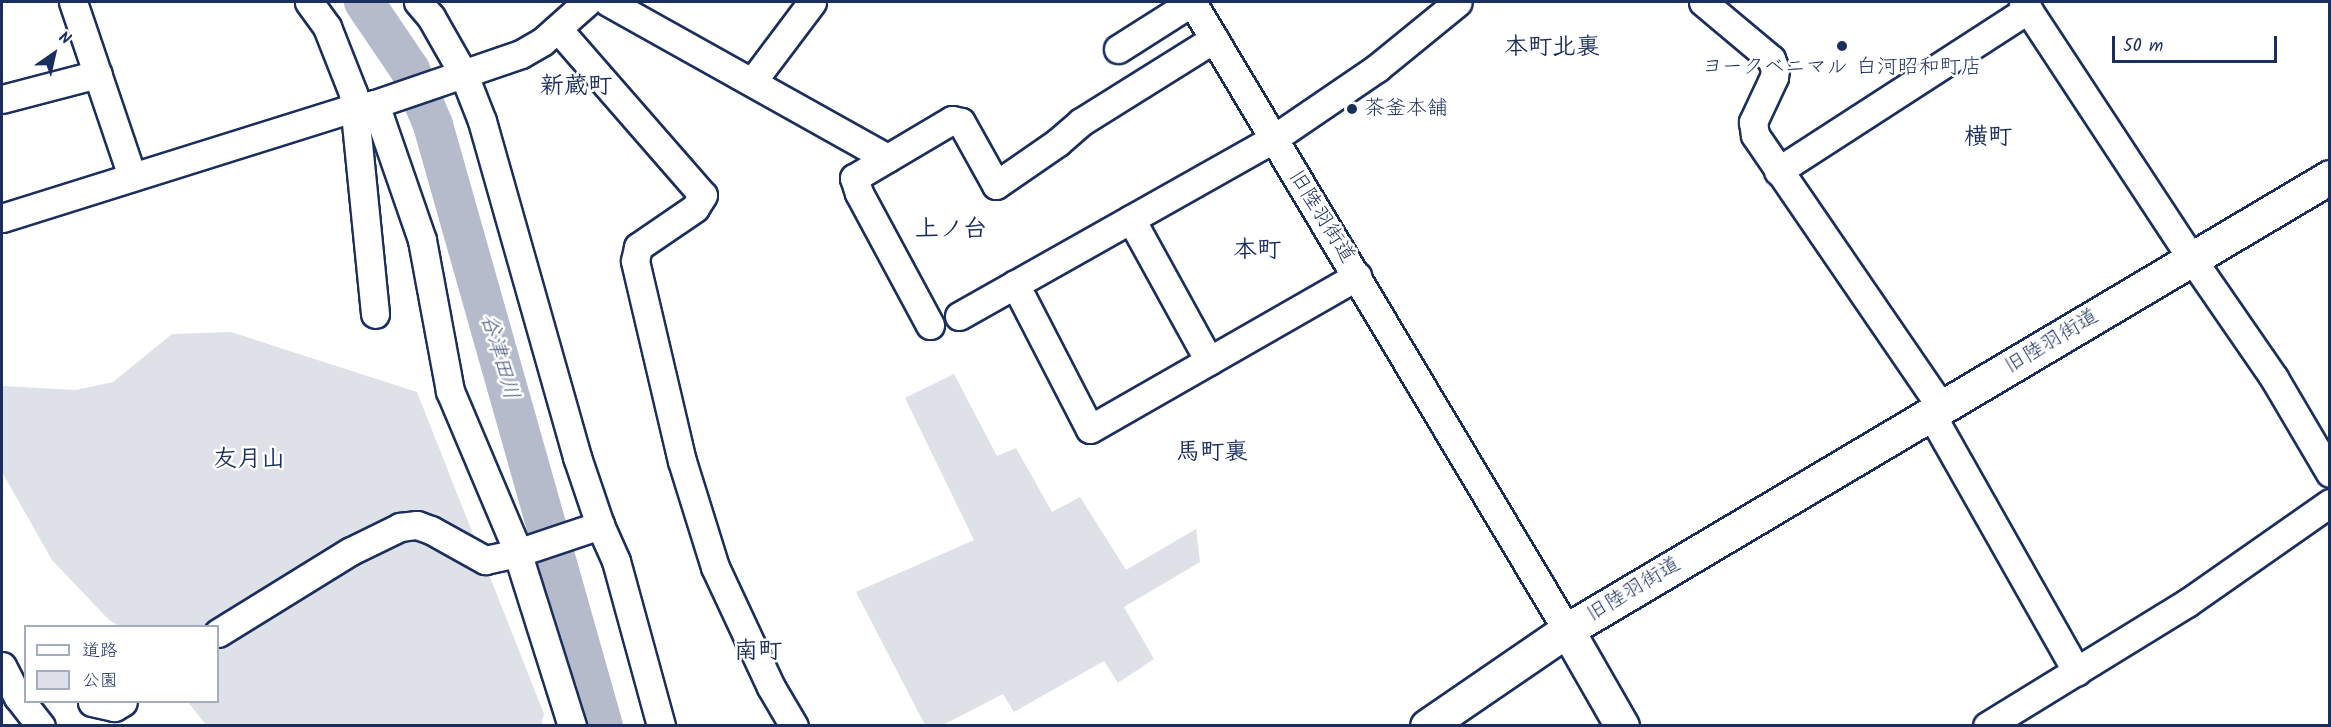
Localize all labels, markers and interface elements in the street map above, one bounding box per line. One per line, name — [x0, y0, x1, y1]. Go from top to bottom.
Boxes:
north arrow — [24, 24, 84, 84]
scale bar — [2115, 24, 2280, 62]
text: N — [53, 25, 76, 52]
text: 50 m — [2123, 32, 2163, 61]
district label: 本町北裏 — [1504, 34, 1600, 62]
marker: ヨークベニマル 白河昭和町店 — [1835, 39, 1849, 53]
place label: ヨークベニマル 白河昭和町店 — [1702, 55, 1982, 81]
district label: 新蔵町 — [540, 73, 612, 101]
place label: 茶釜本舗 — [1364, 96, 1448, 122]
marker: 茶釜本舗 — [1345, 102, 1359, 116]
district label: 横町 — [1964, 124, 2012, 152]
street label: 旧陸羽街道 — [1282, 166, 1360, 268]
district label: 上ノ台 — [915, 216, 987, 244]
district label: 本町 — [1233, 237, 1281, 265]
street label: 旧陸羽街道 — [2001, 304, 2103, 380]
water label: 谷津田川 — [474, 311, 524, 403]
district label: 馬町裏 — [1176, 439, 1248, 467]
district label: 友月山 — [213, 446, 285, 474]
street label: 旧陸羽街道 — [1583, 552, 1685, 628]
legend — [24, 625, 219, 703]
text: 道路 — [82, 637, 118, 666]
district label: 南町 — [734, 638, 782, 666]
text: 公園 — [82, 667, 118, 696]

